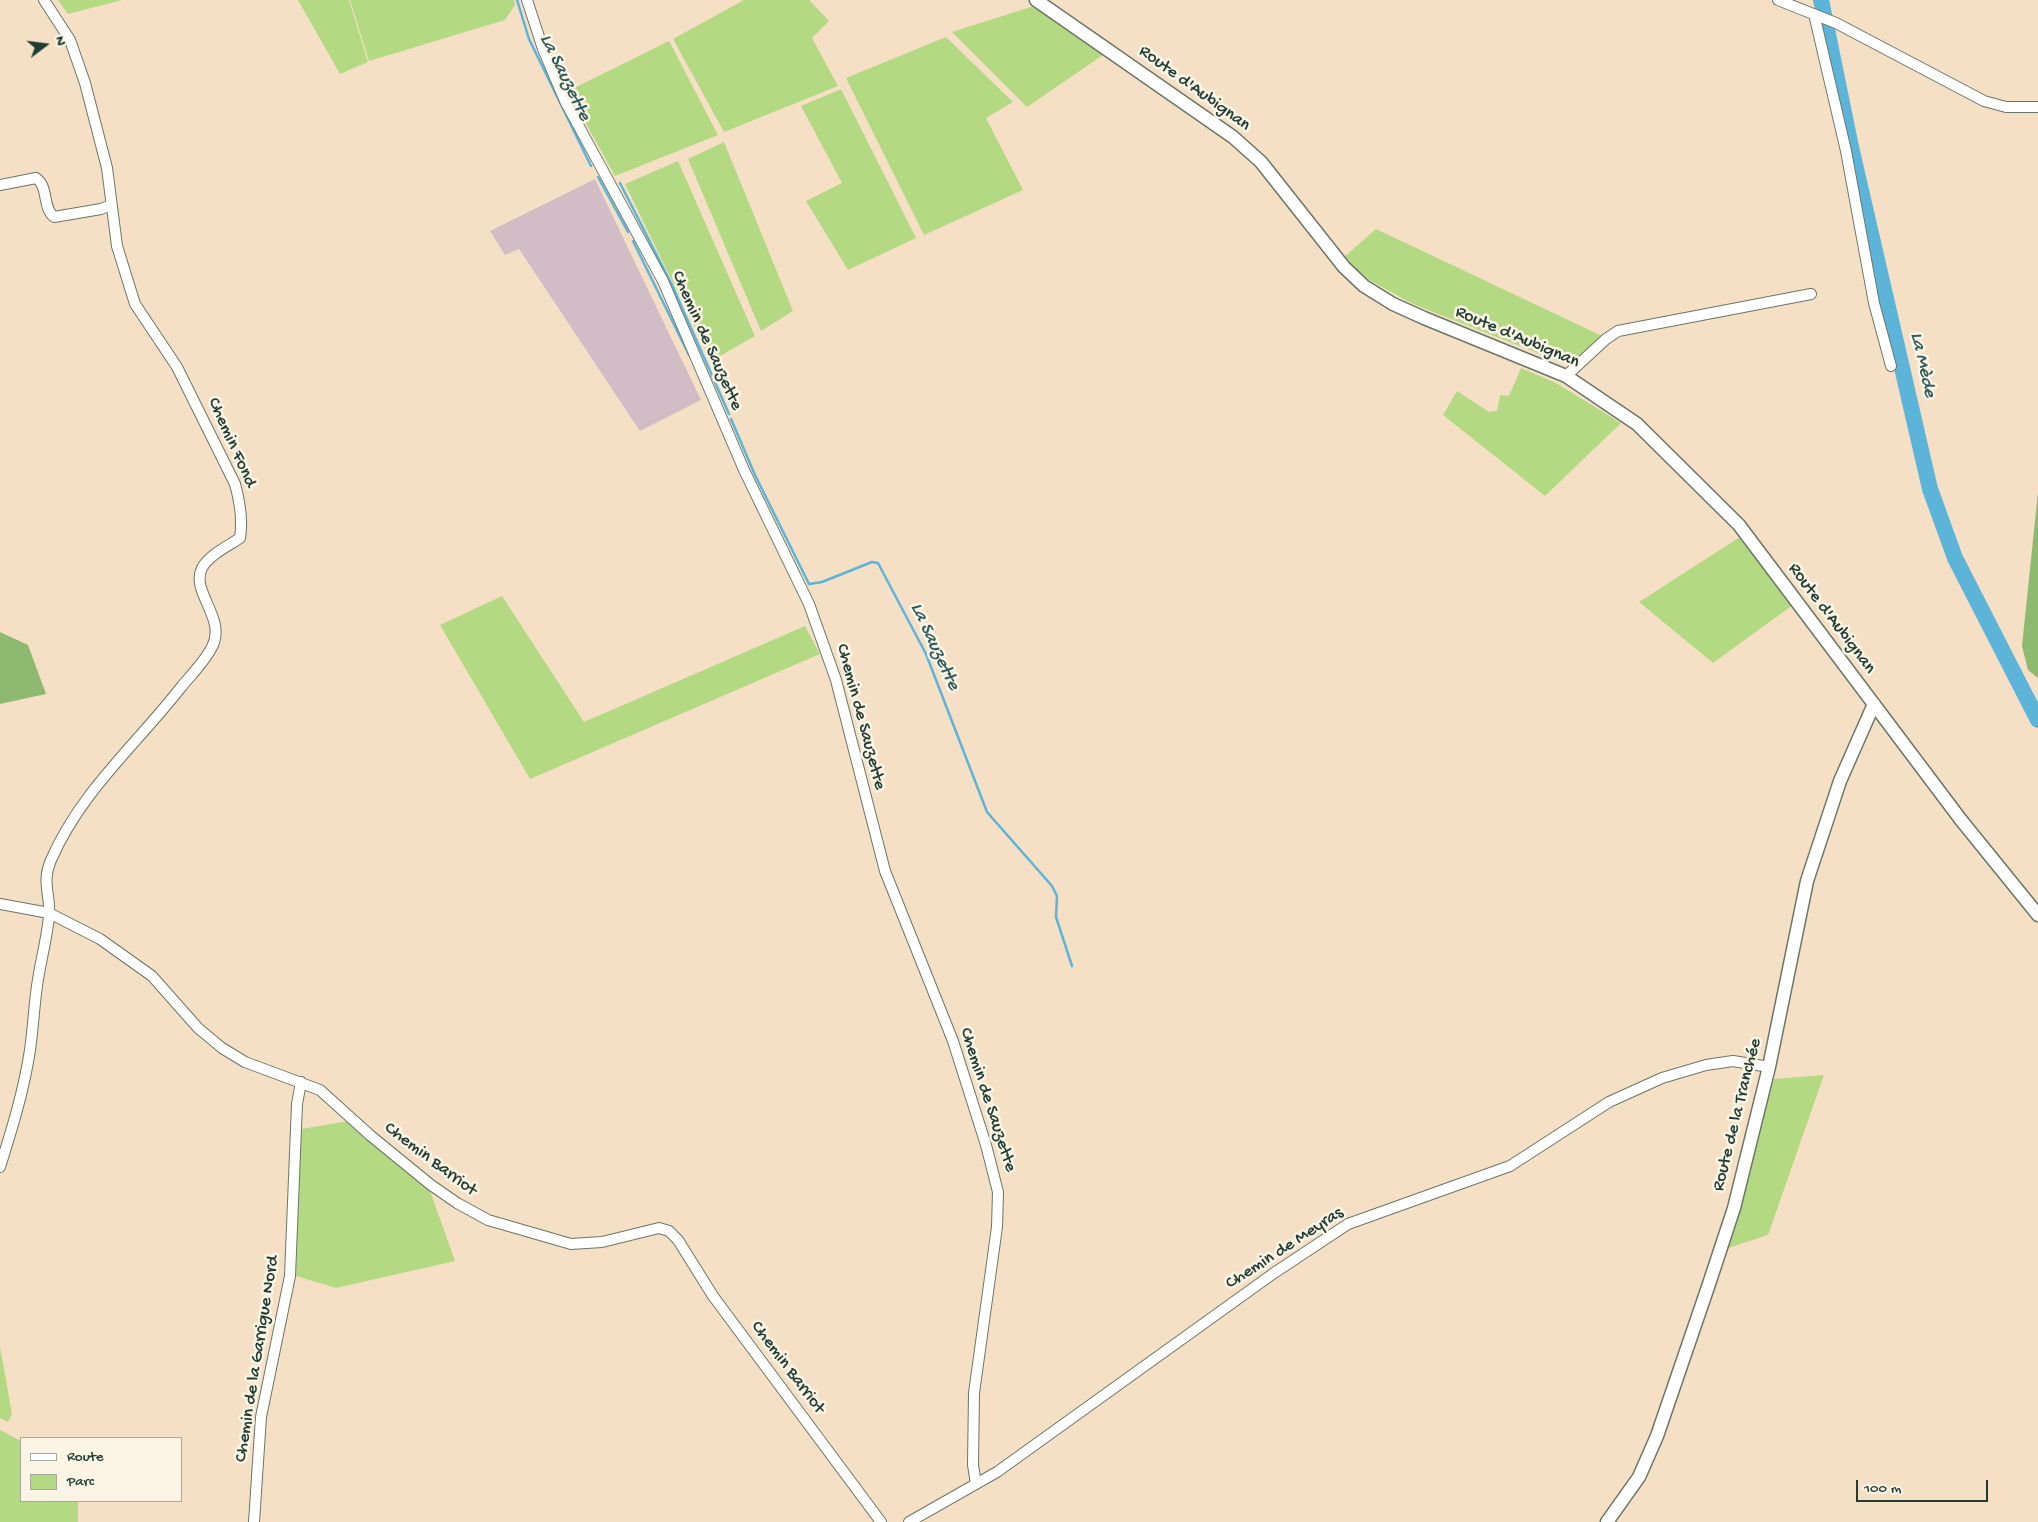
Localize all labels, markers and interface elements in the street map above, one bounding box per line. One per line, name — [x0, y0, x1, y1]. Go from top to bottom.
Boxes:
north arrow — [20, 20, 70, 70]
water label: La Sauzette — [533, 31, 595, 125]
text: N — [51, 34, 69, 48]
street label: Route d'Aubignan — [1134, 41, 1254, 137]
street label: Chemin de Sauzette — [666, 268, 746, 414]
street label: Route d'Aubignan — [1452, 302, 1582, 374]
water label: La Mède — [1903, 330, 1941, 400]
street label: Chemin Fond — [202, 395, 260, 491]
street label: Route d'Aubignan — [1782, 559, 1880, 679]
water label: La Sauzette — [904, 600, 964, 694]
street label: Chemin de Sauzette — [830, 642, 890, 792]
street label: Chemin de Sauzette — [954, 1025, 1020, 1175]
street label: Route de la Tranchée — [1709, 1036, 1767, 1194]
street label: Chemin Barriot — [379, 1118, 481, 1202]
street label: Chemin de Meyras — [1222, 1203, 1348, 1295]
street label: Chemin de la Garrigue Nord — [231, 1254, 285, 1464]
street label: Chemin Barriot — [745, 1317, 829, 1419]
legend — [20, 1437, 182, 1502]
text: Route — [67, 1448, 104, 1466]
scale bar — [1858, 1470, 1990, 1502]
text: Parc — [67, 1473, 94, 1491]
text: 100 m — [1864, 1480, 1901, 1498]

